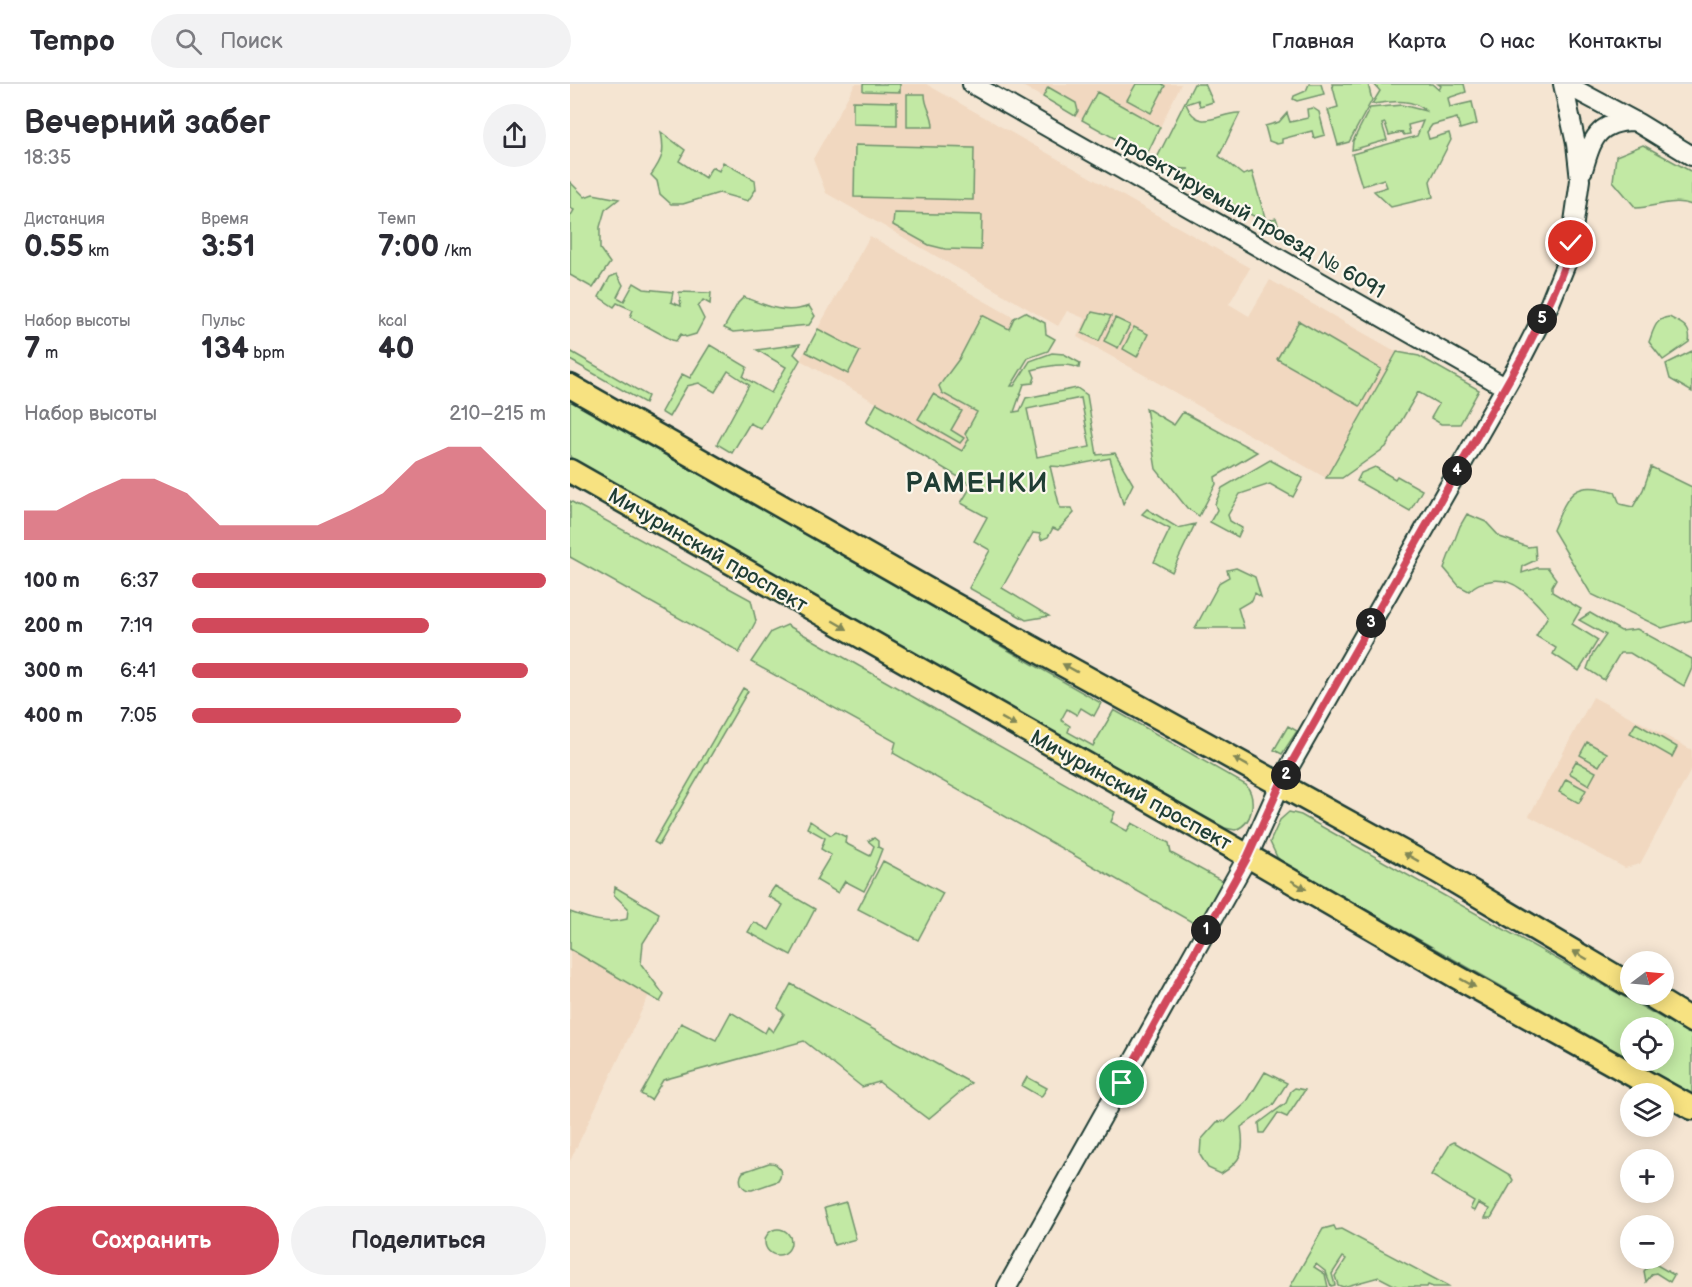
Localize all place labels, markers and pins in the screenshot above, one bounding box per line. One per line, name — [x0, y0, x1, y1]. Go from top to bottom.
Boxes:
pin — [1545, 217, 1596, 268]
pin: 5 — [1527, 304, 1557, 334]
pin: 4 — [1442, 456, 1472, 486]
pin: 3 — [1356, 608, 1386, 638]
pin: 2 — [1271, 760, 1301, 790]
pin: 1 — [1191, 915, 1221, 945]
pin — [1096, 1057, 1147, 1108]

